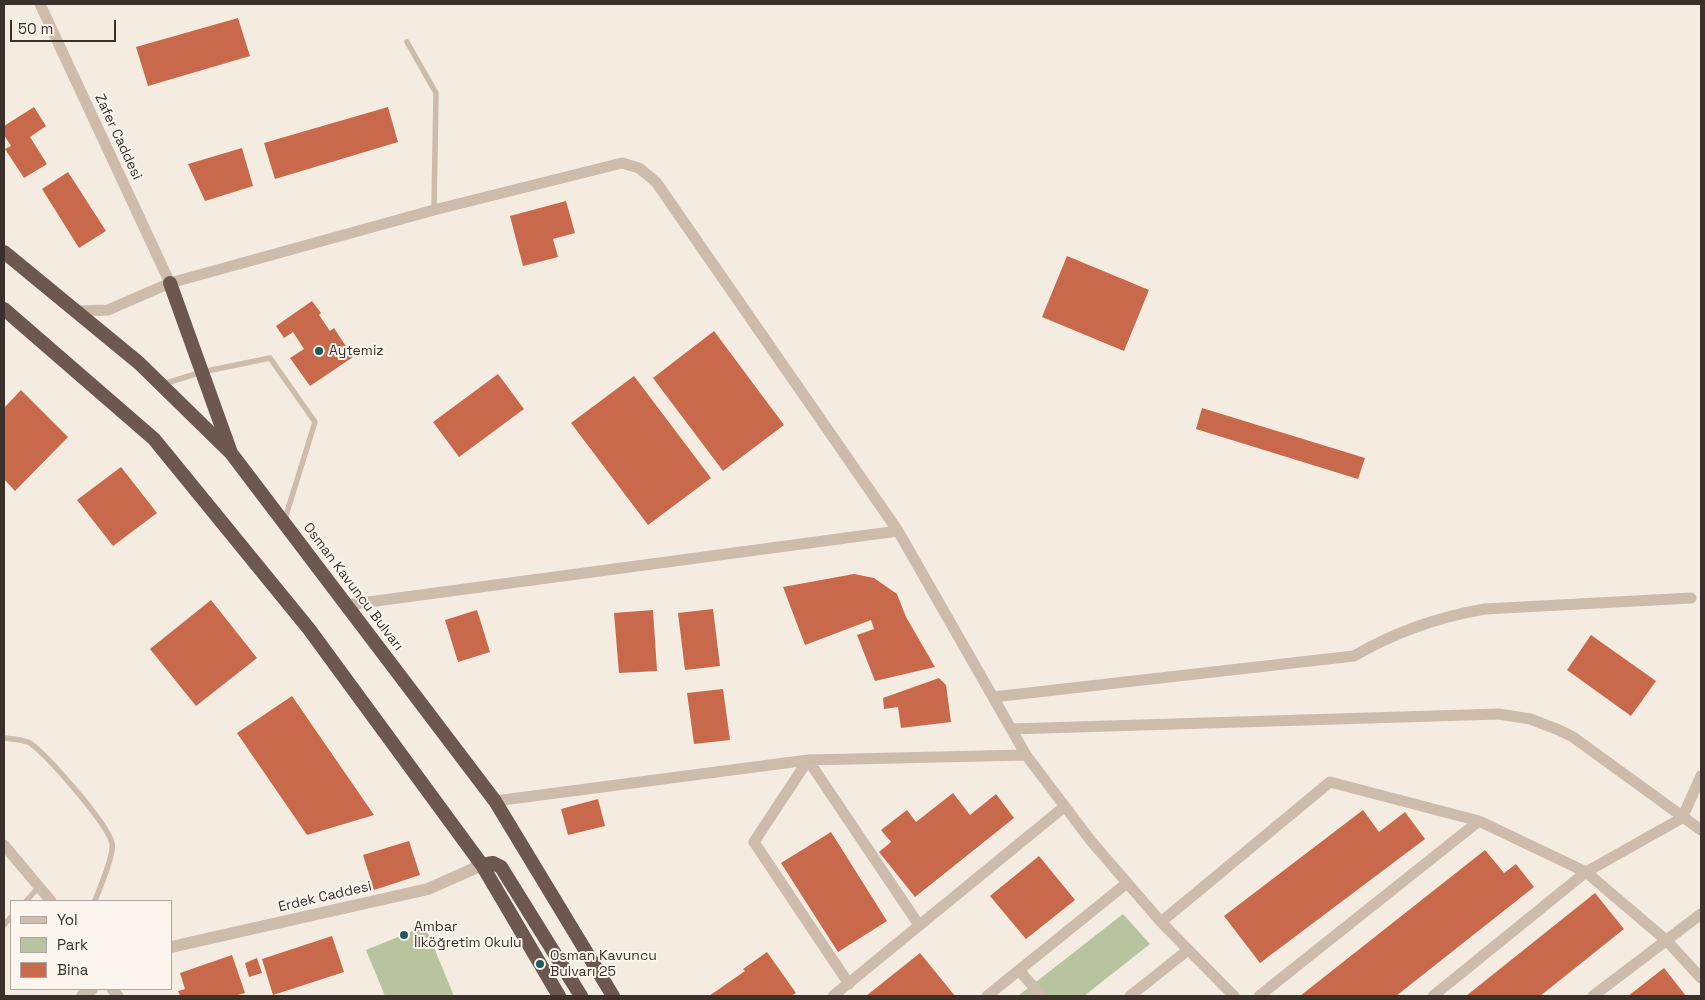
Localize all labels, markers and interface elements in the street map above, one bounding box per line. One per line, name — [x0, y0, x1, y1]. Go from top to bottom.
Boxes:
scale bar — [12, 10, 119, 42]
text: 50 m — [18, 19, 53, 38]
street label: Zafer Caddesi — [91, 91, 145, 183]
place label: Aytemiz — [329, 343, 384, 359]
marker: Aytemiz — [313, 345, 325, 357]
street label: Osman Kavuncu Bulvarı — [299, 520, 407, 654]
street label: Erdek Caddesi — [277, 878, 373, 916]
legend — [10, 900, 172, 990]
text: Yol — [57, 910, 78, 929]
place label: Ambar İlköğretim Okulu — [414, 919, 522, 952]
marker: Ambar İlköğretim Okulu — [398, 929, 410, 941]
text: Park — [57, 935, 88, 954]
place label: Osman Kavuncu Bulvarı 25 — [550, 948, 657, 980]
marker: Osman Kavuncu Bulvarı 25 — [534, 958, 546, 970]
text: Bina — [57, 960, 88, 979]

